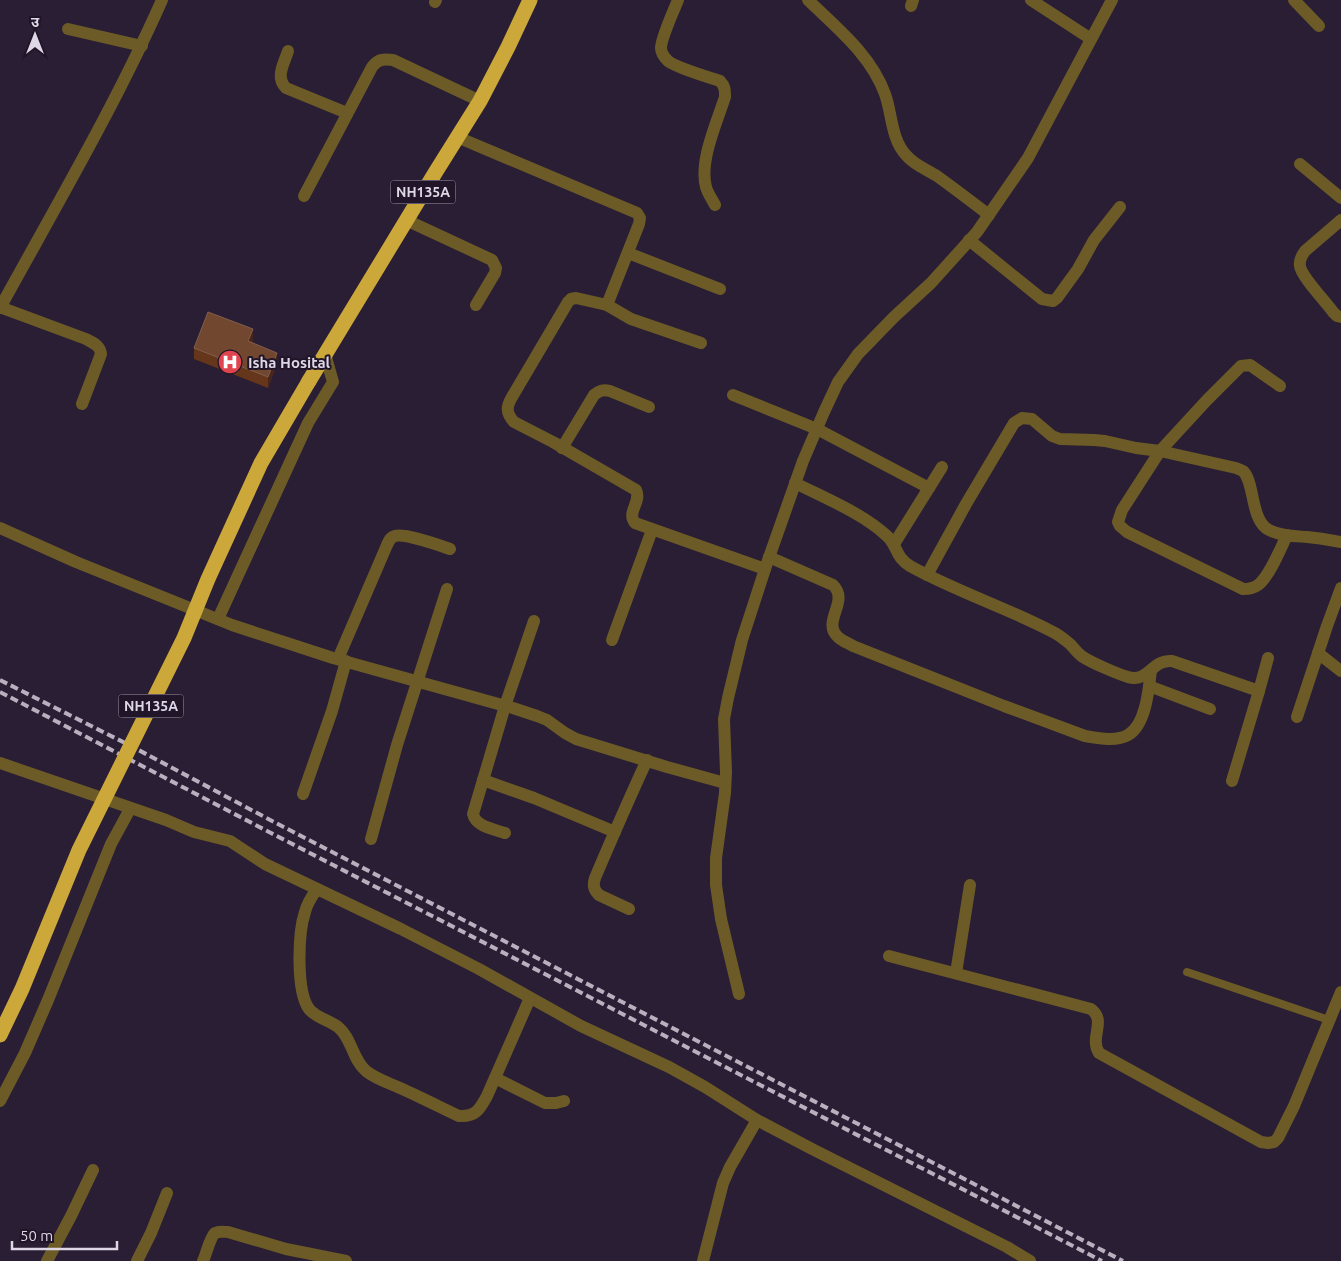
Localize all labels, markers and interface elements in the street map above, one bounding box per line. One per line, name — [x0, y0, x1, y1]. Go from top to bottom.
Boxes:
north arrow — [10, 10, 60, 60]
text: उ — [31, 14, 40, 30]
road number: NH135A — [390, 180, 456, 203]
hospital icon: Isha Hosital — [217, 349, 243, 375]
place label: Isha Hosital — [248, 354, 331, 371]
road number: NH135A — [118, 694, 184, 718]
scale bar — [12, 1218, 118, 1250]
text: 50 m — [20, 1227, 53, 1244]

